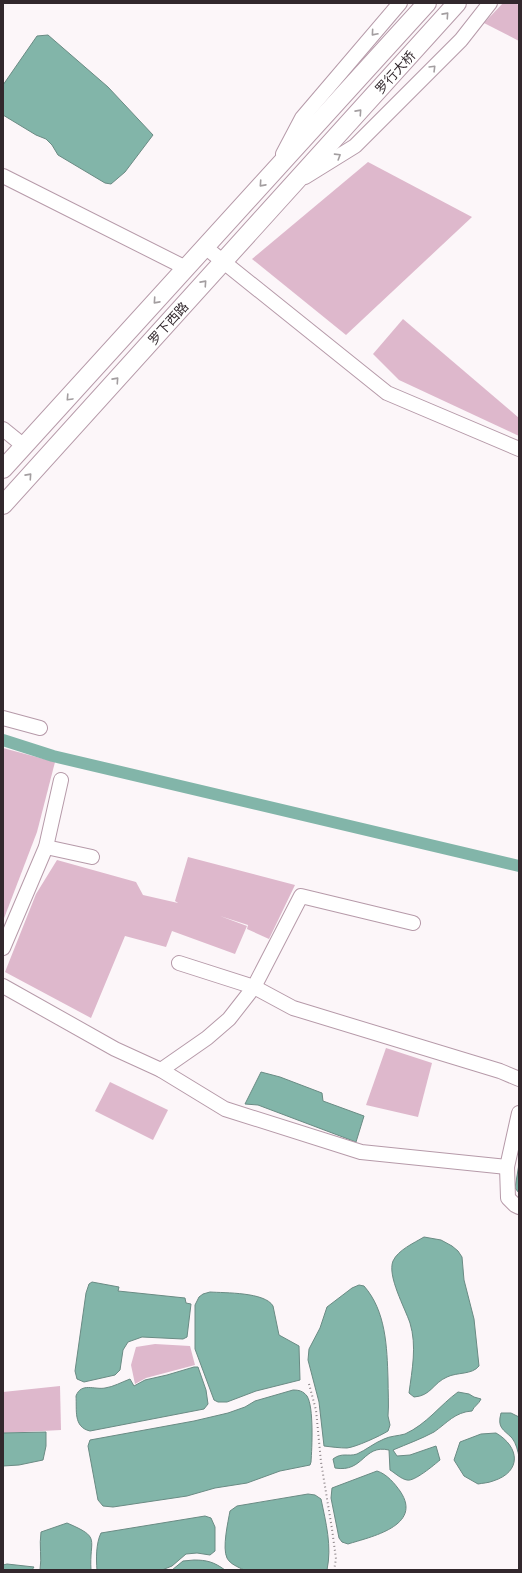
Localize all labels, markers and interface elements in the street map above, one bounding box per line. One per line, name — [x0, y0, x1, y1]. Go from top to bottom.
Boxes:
one-way arrow — [441, 13, 448, 20]
one-way arrow — [372, 28, 379, 35]
street label: 罗行大桥 — [371, 47, 419, 97]
one-way arrow — [428, 65, 436, 73]
one-way arrow — [354, 109, 362, 117]
one-way arrow — [334, 154, 341, 161]
one-way arrow — [259, 179, 267, 187]
one-way arrow — [199, 280, 206, 288]
one-way arrow — [154, 297, 161, 304]
street label: 罗下西路 — [144, 298, 192, 348]
one-way arrow — [112, 377, 119, 384]
one-way arrow — [67, 393, 74, 400]
one-way arrow — [24, 473, 32, 481]

